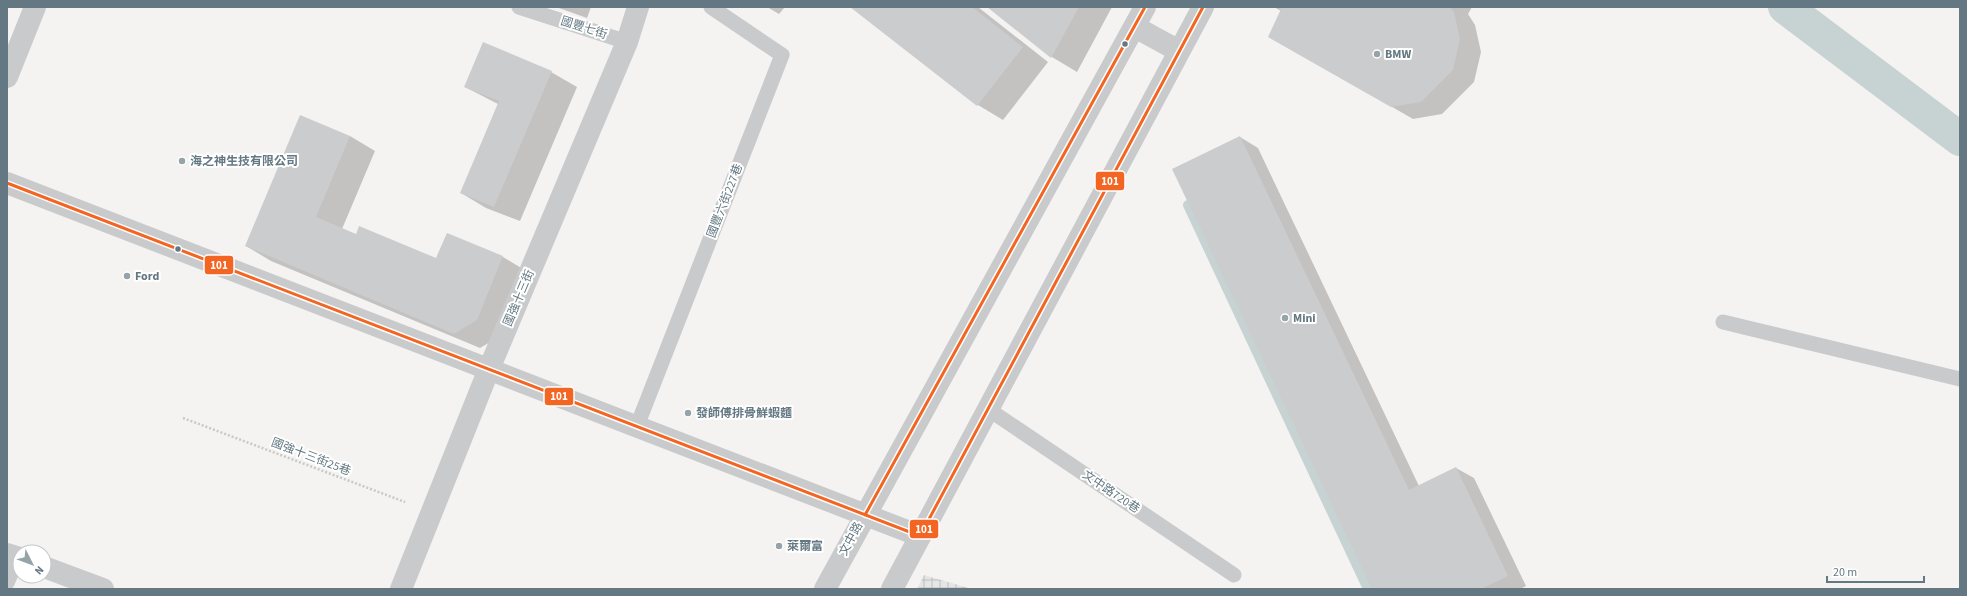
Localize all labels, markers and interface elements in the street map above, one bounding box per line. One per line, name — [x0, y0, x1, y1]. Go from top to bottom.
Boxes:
street label: 國豐七街 — [559, 12, 609, 44]
unlabelled marker — [1120, 39, 1130, 49]
place label: BMW — [1385, 46, 1411, 63]
marker: BMW — [1372, 49, 1382, 59]
place label: 海之神生技有限公司 — [190, 153, 298, 170]
marker: 海之神生技有限公司 — [177, 156, 187, 166]
street label: 國豐六街227巷 — [703, 162, 747, 240]
line badge: 101 — [1095, 171, 1125, 191]
text: 101 — [1101, 174, 1119, 189]
unlabelled marker — [173, 244, 183, 254]
line badge: 101 — [204, 255, 234, 275]
text: 101 — [210, 258, 228, 273]
street label: 國強十三街 — [499, 267, 539, 329]
place label: Ford — [135, 268, 159, 285]
marker: Ford — [122, 271, 132, 281]
place label: Mini — [1293, 310, 1316, 327]
marker: Mini — [1280, 313, 1290, 323]
line badge: 101 — [544, 387, 574, 406]
text: 101 — [550, 389, 568, 404]
place label: 發師傅排骨鮮蝦麵 — [696, 405, 792, 422]
marker: 發師傅排骨鮮蝦麵 — [683, 408, 693, 418]
street label: 國強十三街25巷 — [269, 434, 353, 480]
street label: 文中路720巷 — [1079, 467, 1143, 517]
street label: 文中路 — [835, 519, 867, 559]
line badge: 101 — [909, 519, 939, 539]
text: 101 — [915, 522, 933, 537]
place label: 萊爾富 — [787, 538, 823, 555]
marker: 萊爾富 — [774, 541, 784, 551]
north arrow — [12, 544, 52, 584]
scale bar — [1827, 558, 1924, 584]
text: N — [31, 563, 47, 578]
text: 20 m — [1833, 564, 1857, 581]

